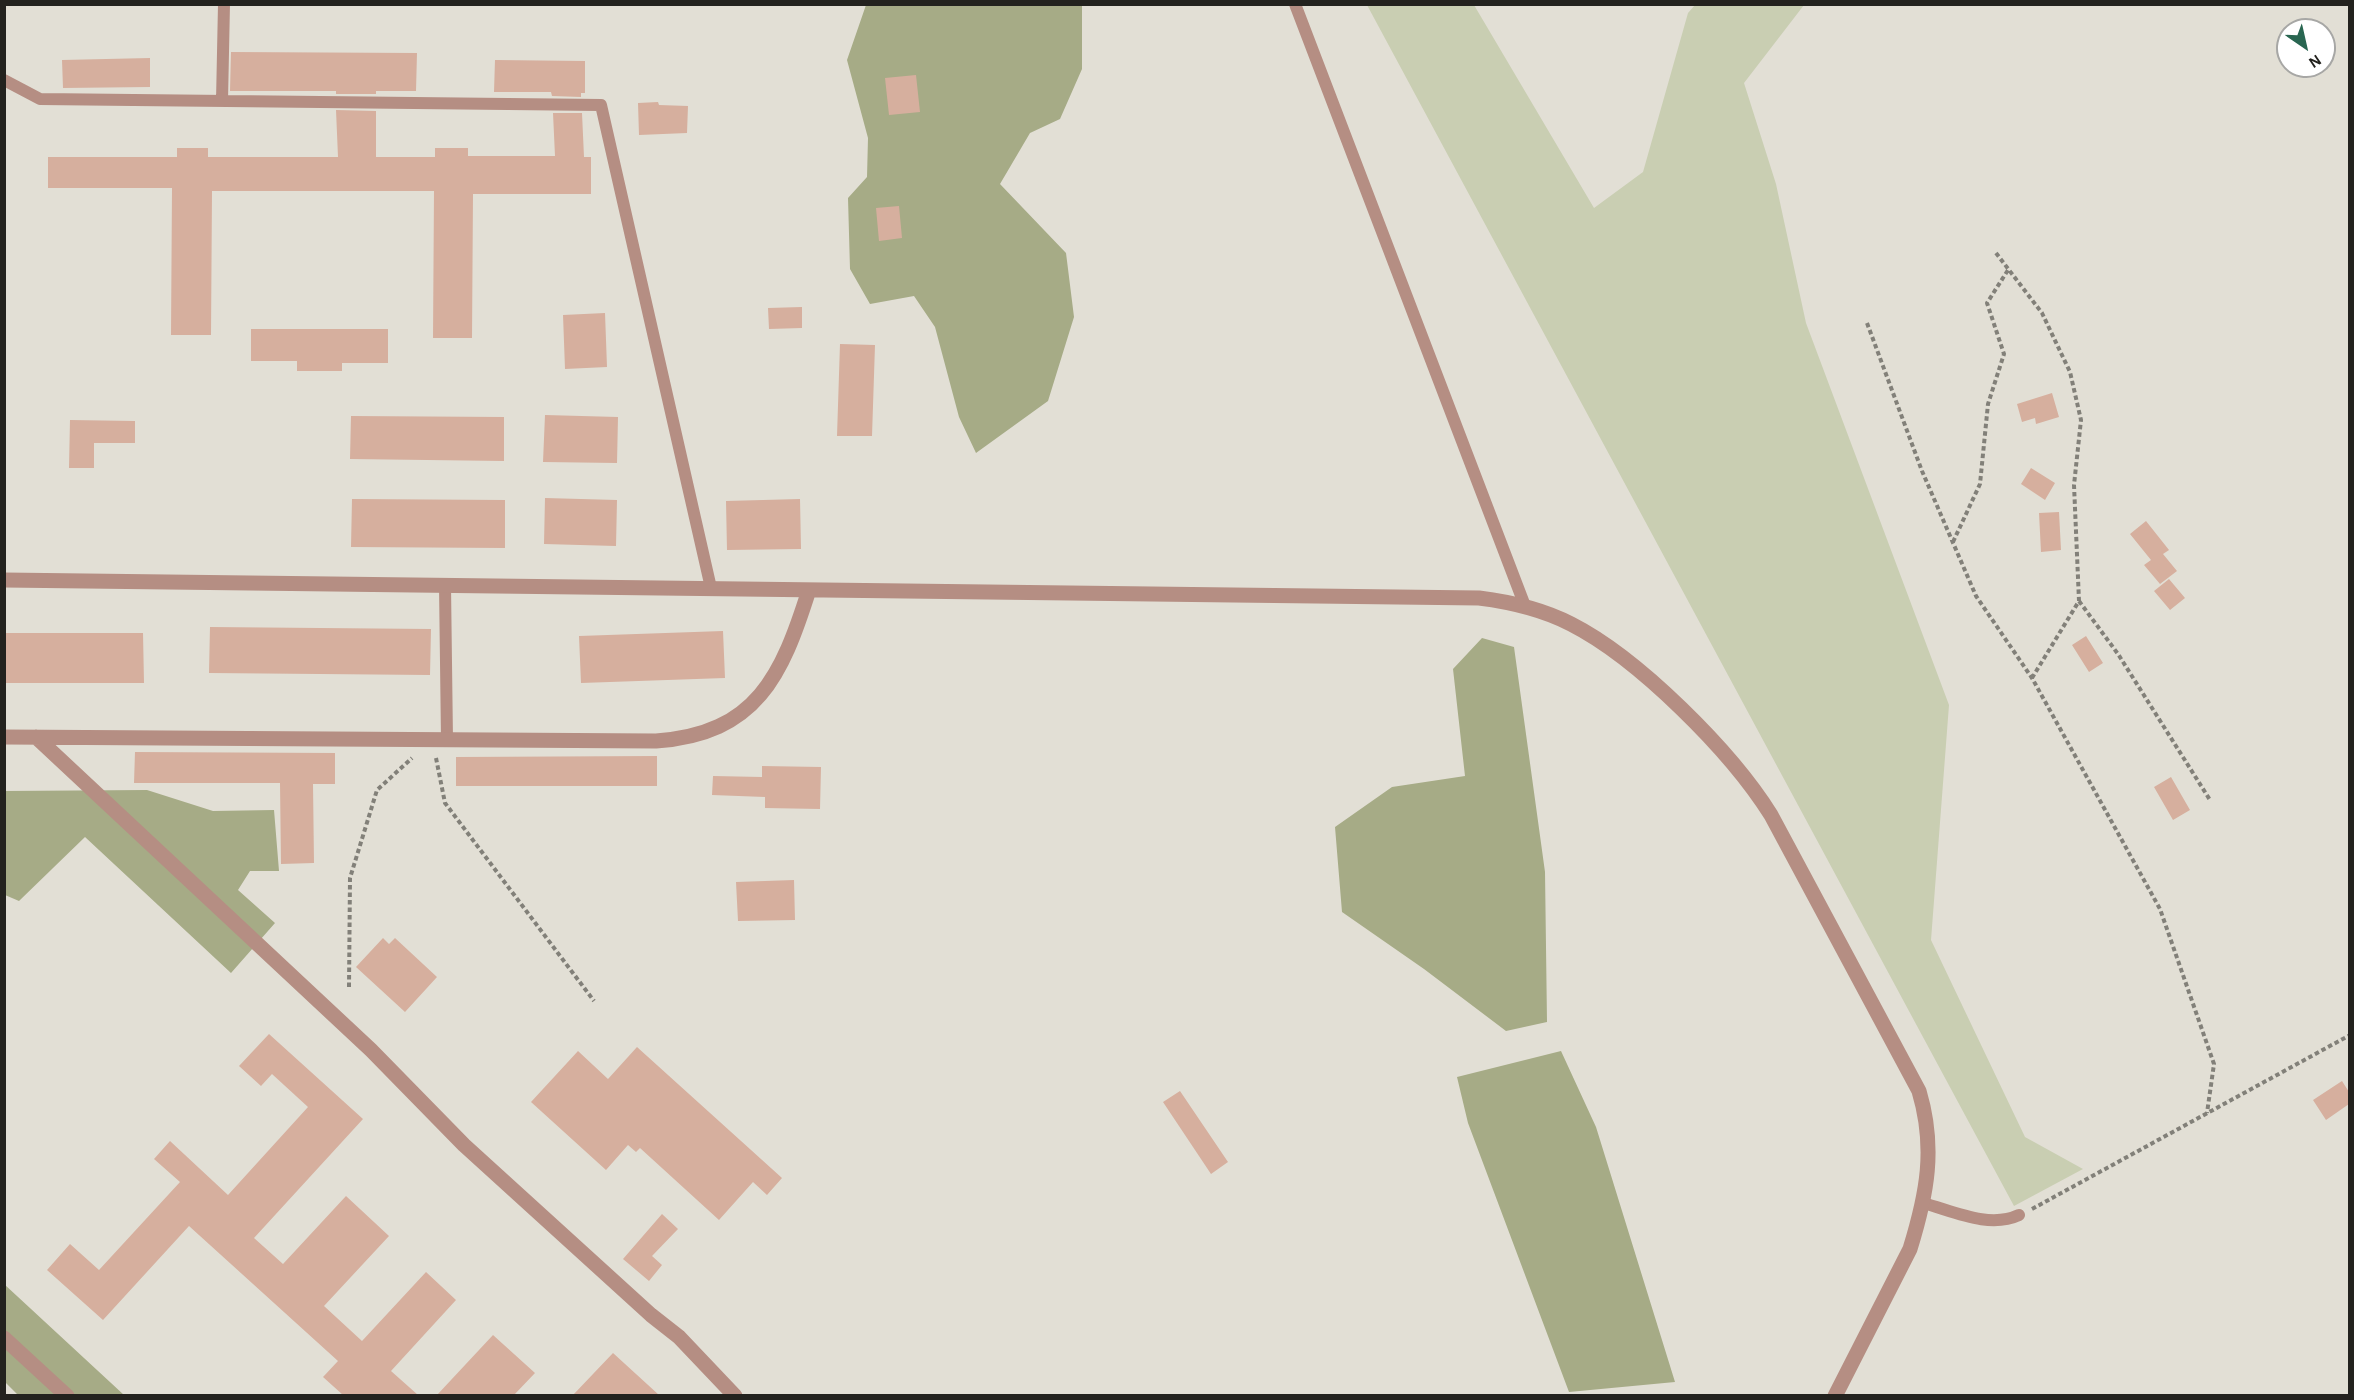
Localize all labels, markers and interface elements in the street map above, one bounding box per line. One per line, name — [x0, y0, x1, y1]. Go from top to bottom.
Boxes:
north arrow — [2276, 18, 2336, 78]
text: N — [2306, 52, 2324, 71]

